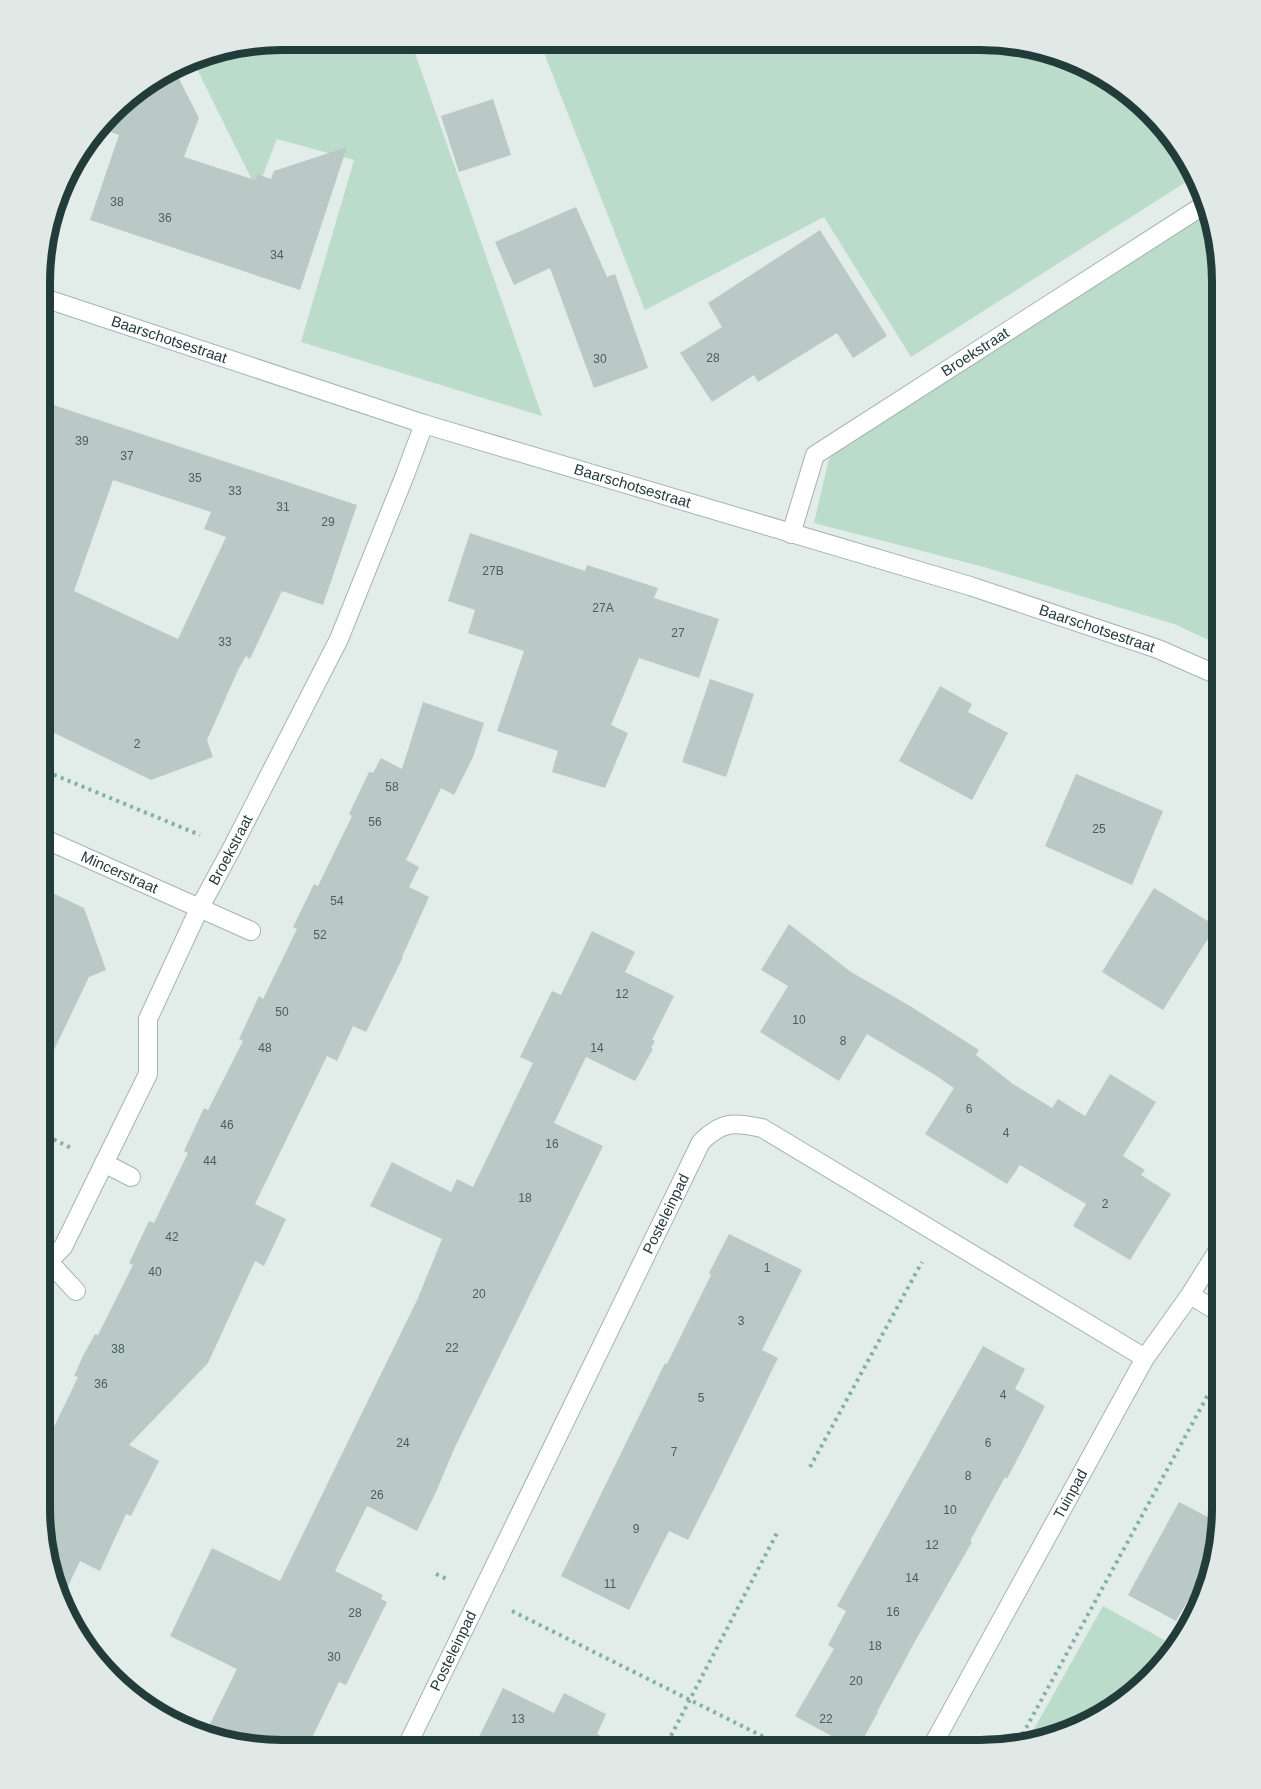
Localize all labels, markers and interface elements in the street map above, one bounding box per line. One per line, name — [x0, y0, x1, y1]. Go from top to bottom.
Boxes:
house number: 38 — [110, 195, 124, 209]
house number: 36 — [158, 211, 172, 225]
house number: 34 — [270, 248, 284, 262]
street label: Baarschotsestraat — [109, 312, 230, 366]
street label: Broekstraat — [938, 323, 1013, 380]
house number: 28 — [706, 351, 720, 365]
house number: 30 — [593, 352, 607, 366]
house number: 39 — [75, 434, 89, 448]
house number: 37 — [120, 449, 134, 463]
street label: Baarschotsestraat — [572, 460, 694, 511]
house number: 35 — [188, 471, 202, 485]
house number: 33 — [228, 484, 242, 498]
house number: 31 — [276, 500, 290, 514]
house number: 29 — [321, 515, 335, 529]
house number: 27B — [482, 564, 504, 578]
house number: 27A — [592, 601, 614, 615]
street label: Baarschotsestraat — [1037, 601, 1158, 656]
house number: 27 — [671, 626, 685, 640]
house number: 33 — [218, 635, 232, 649]
house number: 2 — [134, 737, 141, 751]
house number: 58 — [385, 780, 399, 794]
street label: Broekstraat — [205, 811, 256, 888]
house number: 56 — [368, 815, 382, 829]
house number: 25 — [1092, 822, 1106, 836]
street label: Mincerstraat — [79, 847, 162, 897]
house number: 54 — [330, 894, 344, 908]
house number: 52 — [313, 928, 327, 942]
house number: 12 — [615, 987, 629, 1001]
house number: 50 — [275, 1005, 289, 1019]
house number: 10 — [792, 1013, 806, 1027]
house number: 8 — [840, 1034, 847, 1048]
house number: 48 — [258, 1041, 272, 1055]
house number: 14 — [590, 1041, 604, 1055]
house number: 6 — [966, 1102, 973, 1116]
house number: 46 — [220, 1118, 234, 1132]
house number: 4 — [1003, 1126, 1010, 1140]
house number: 16 — [545, 1137, 559, 1151]
house number: 44 — [203, 1154, 217, 1168]
street label: Posteleinpad — [639, 1171, 692, 1256]
house number: 18 — [518, 1191, 532, 1205]
house number: 2 — [1102, 1197, 1109, 1211]
house number: 42 — [165, 1230, 179, 1244]
house number: 1 — [764, 1261, 771, 1275]
house number: 40 — [148, 1265, 162, 1279]
house number: 20 — [472, 1287, 486, 1301]
house number: 3 — [738, 1314, 745, 1328]
house number: 22 — [445, 1341, 459, 1355]
house number: 38 — [111, 1342, 125, 1356]
house number: 36 — [94, 1377, 108, 1391]
house number: 4 — [1000, 1388, 1007, 1402]
house number: 5 — [698, 1391, 705, 1405]
house number: 24 — [396, 1436, 410, 1450]
house number: 6 — [985, 1436, 992, 1450]
house number: 7 — [671, 1445, 678, 1459]
street label: Tuinpad — [1050, 1466, 1090, 1521]
house number: 8 — [965, 1469, 972, 1483]
house number: 26 — [370, 1488, 384, 1502]
house number: 10 — [943, 1503, 957, 1517]
house number: 9 — [633, 1522, 640, 1536]
house number: 12 — [925, 1538, 939, 1552]
house number: 14 — [905, 1571, 919, 1585]
house number: 11 — [604, 1577, 617, 1591]
house number: 16 — [886, 1605, 900, 1619]
house number: 28 — [348, 1606, 362, 1620]
street label: Posteleinpad — [426, 1608, 479, 1693]
house number: 18 — [868, 1639, 882, 1653]
house number: 30 — [327, 1650, 341, 1664]
house number: 20 — [849, 1674, 863, 1688]
house number: 13 — [511, 1712, 525, 1726]
house number: 22 — [819, 1712, 833, 1726]

